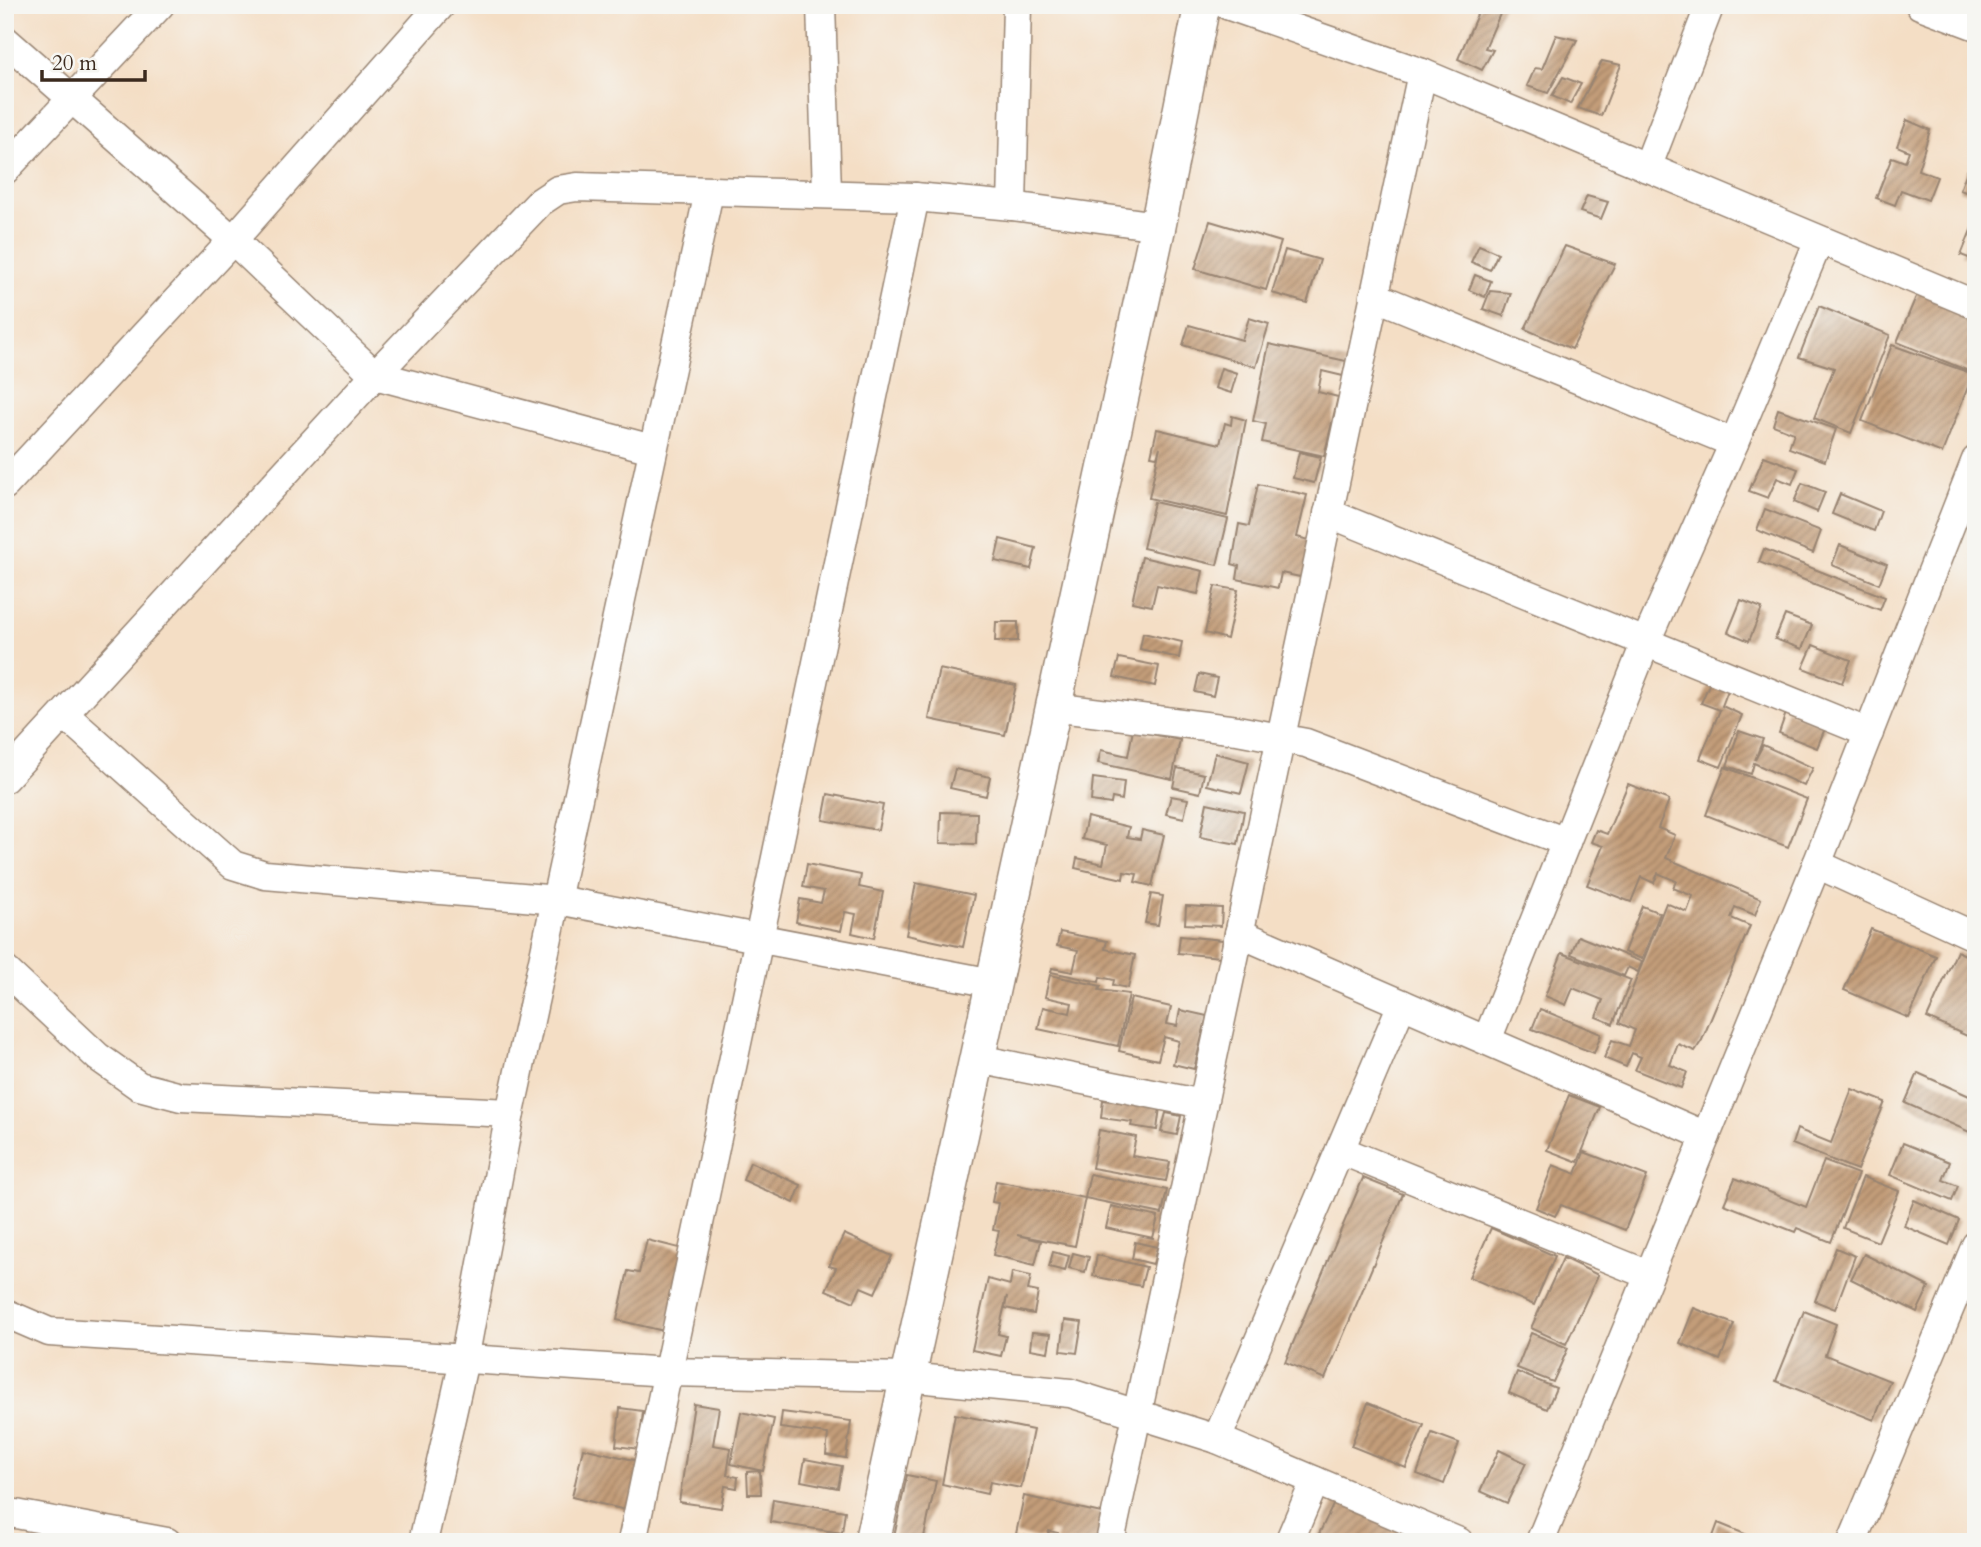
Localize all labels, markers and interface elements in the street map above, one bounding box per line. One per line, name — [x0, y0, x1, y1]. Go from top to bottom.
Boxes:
scale bar — [42, 38, 145, 82]
text: 20 m — [52, 49, 97, 78]

